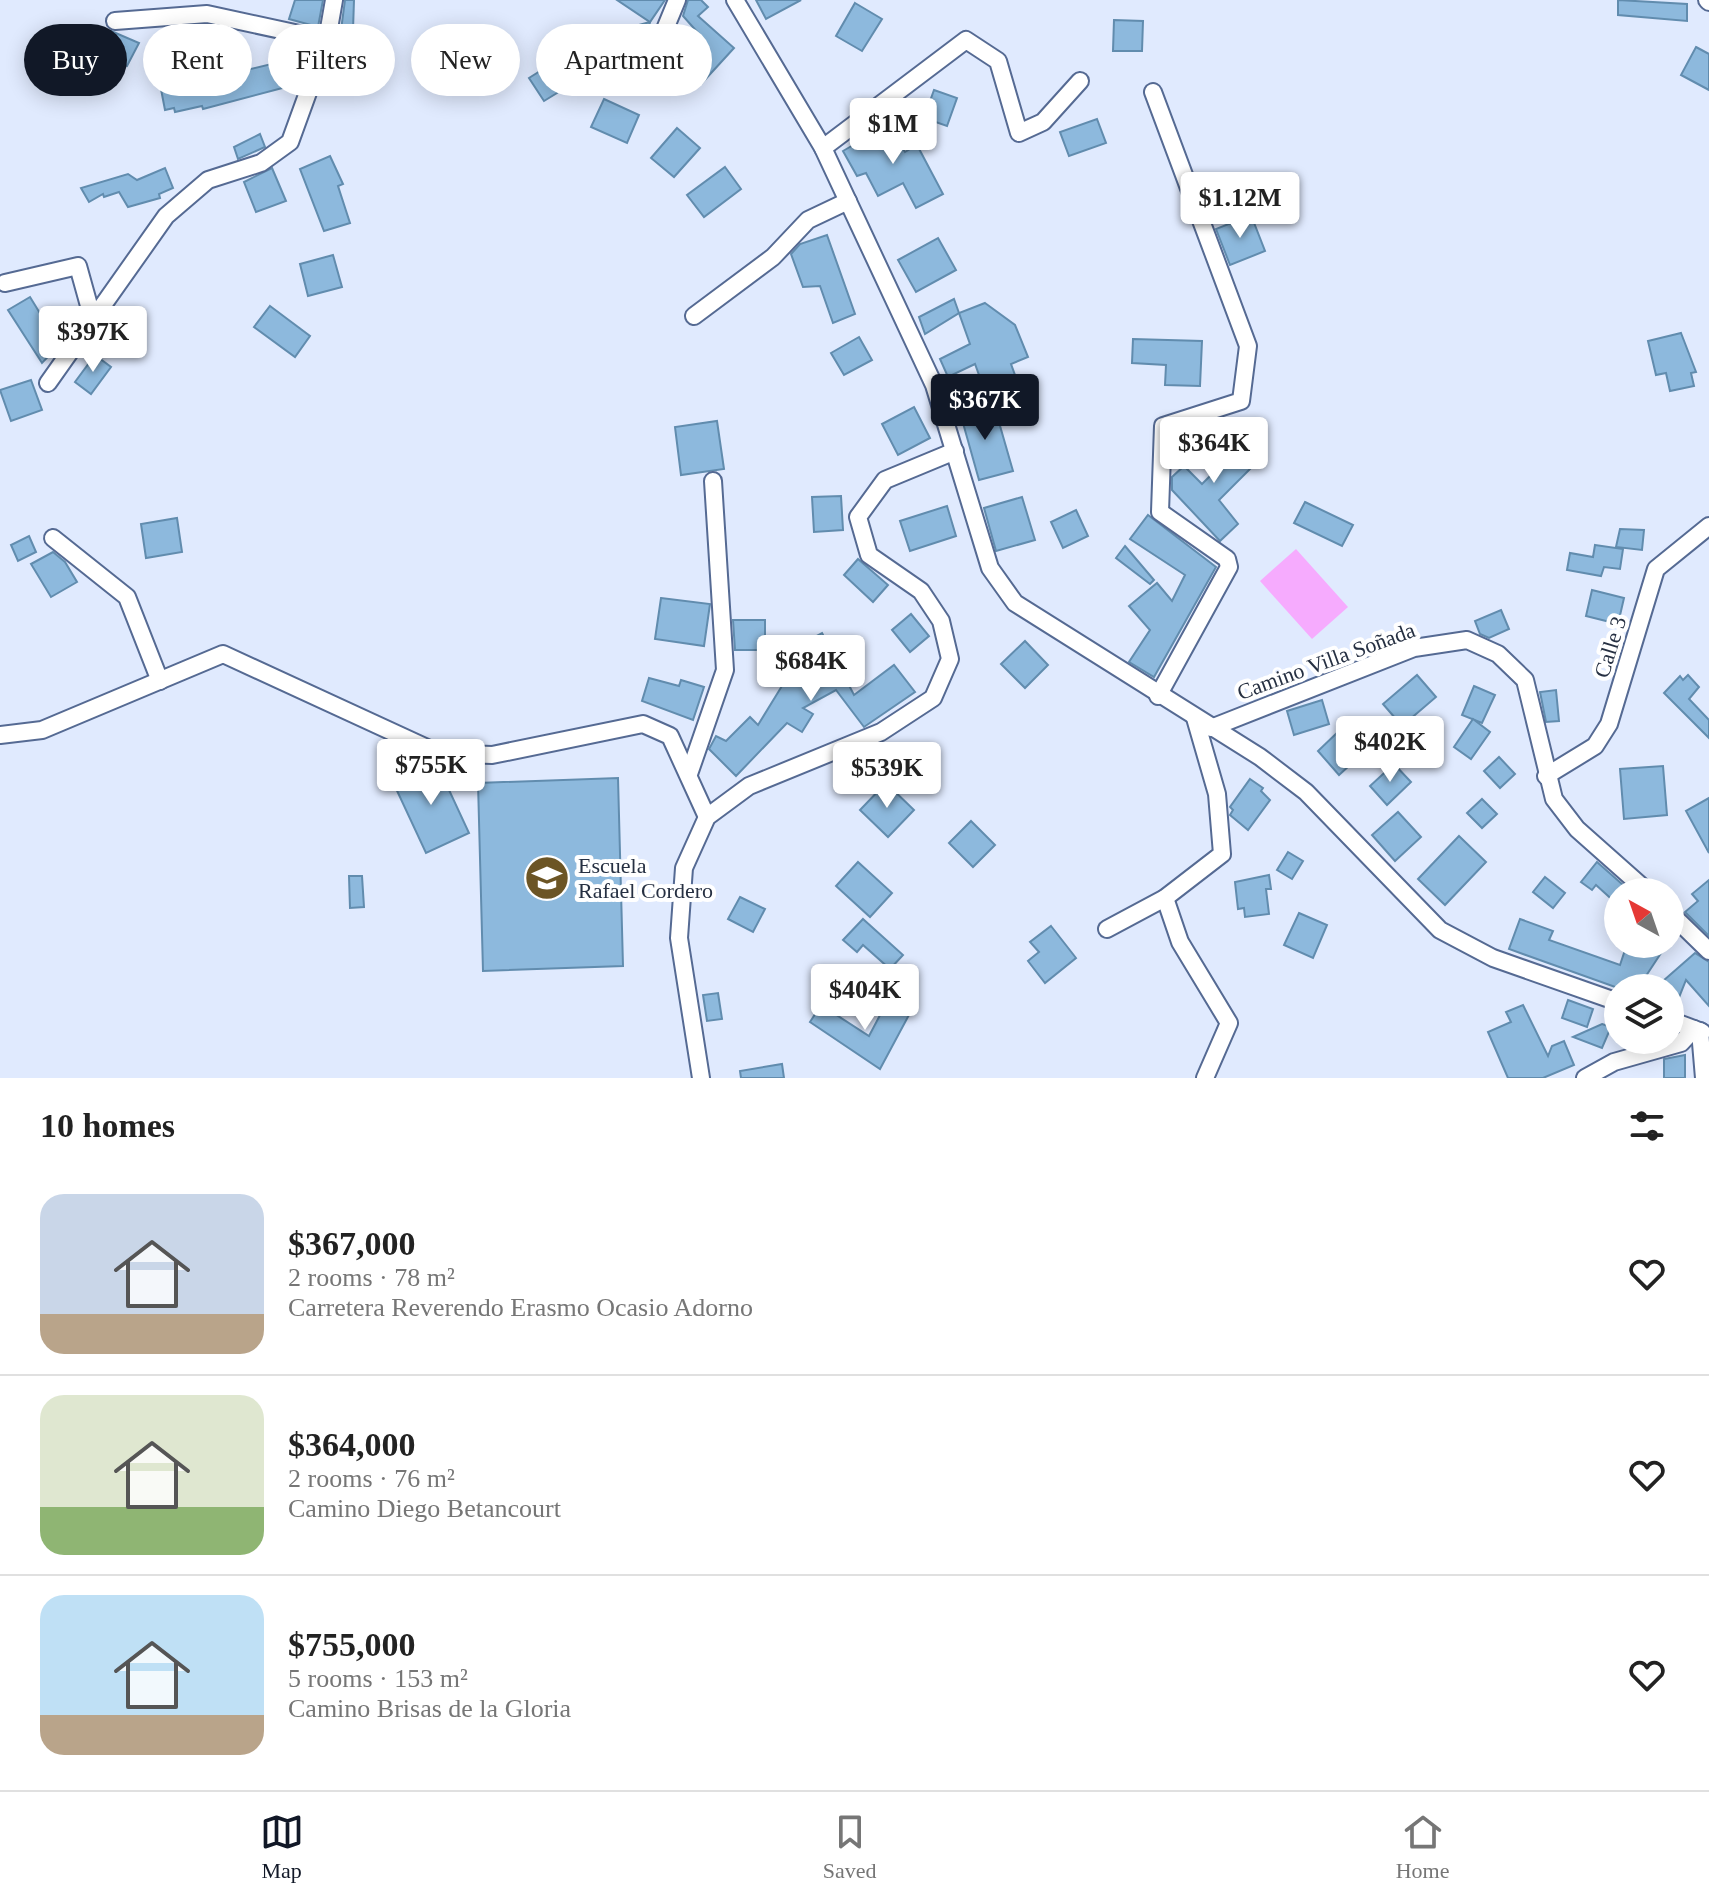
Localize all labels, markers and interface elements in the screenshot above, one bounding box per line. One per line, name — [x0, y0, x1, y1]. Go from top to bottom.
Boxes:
chip: Buy — [24, 24, 127, 96]
chip: Rent — [143, 24, 252, 96]
chip: Filters — [268, 24, 395, 96]
chip: New — [411, 24, 520, 96]
chip: Apartment — [536, 24, 712, 96]
pin: $1M — [854, 98, 932, 166]
text: $1M — [868, 109, 918, 138]
pin: $1.12M — [1175, 172, 1305, 240]
text: $1.12M — [1198, 183, 1282, 212]
pin: $397K — [37, 306, 149, 374]
text: $397K — [57, 317, 129, 346]
pin: $367K — [929, 374, 1041, 442]
text: $367K — [949, 385, 1021, 414]
pin: $364K — [1158, 417, 1270, 485]
text: $364K — [1178, 428, 1250, 457]
street label: Calle 3 — [1589, 613, 1631, 681]
street label: Camino Villa Soñada — [1234, 617, 1419, 705]
pin: $684K — [755, 635, 867, 703]
text: $684K — [775, 646, 847, 675]
pin: $402K — [1334, 716, 1446, 784]
text: $402K — [1354, 727, 1426, 756]
pin: $755K — [375, 739, 487, 807]
pin: $539K — [831, 742, 943, 810]
text: $755K — [395, 750, 467, 779]
text: $539K — [851, 753, 923, 782]
place label: Escuela Rafael Cordero — [578, 853, 713, 903]
school or university icon: Escuela Rafael Cordero — [523, 854, 571, 902]
north arrow — [1604, 878, 1684, 958]
map controls — [1604, 878, 1684, 1054]
pin: $404K — [809, 964, 921, 1032]
button: layers — [1604, 974, 1684, 1054]
text: $404K — [829, 975, 901, 1004]
icon: filters — [1625, 1104, 1669, 1148]
text: 10 homes — [40, 1107, 175, 1144]
text: $367,000 — [288, 1225, 416, 1262]
icon: home — [104, 1226, 200, 1322]
icon: heart — [1625, 1252, 1669, 1296]
text: 2 rooms · 78 m² — [288, 1263, 455, 1292]
text: Carretera Reverendo Erasmo Ocasio Adorno — [288, 1293, 753, 1322]
text: $364,000 — [288, 1426, 416, 1463]
icon: home — [104, 1427, 200, 1523]
icon: heart — [1625, 1453, 1669, 1497]
text: 2 rooms · 76 m² — [288, 1464, 455, 1493]
text: Camino Diego Betancourt — [288, 1494, 561, 1523]
text: $755,000 — [288, 1626, 416, 1663]
icon: home — [104, 1627, 200, 1723]
icon: heart — [1625, 1653, 1669, 1697]
text: 5 rooms · 153 m² — [288, 1664, 468, 1693]
text: Camino Brisas de la Gloria — [288, 1694, 571, 1723]
tab: Map — [260, 1810, 304, 1884]
tab: Saved — [823, 1810, 877, 1884]
tab: Home — [1396, 1810, 1449, 1884]

